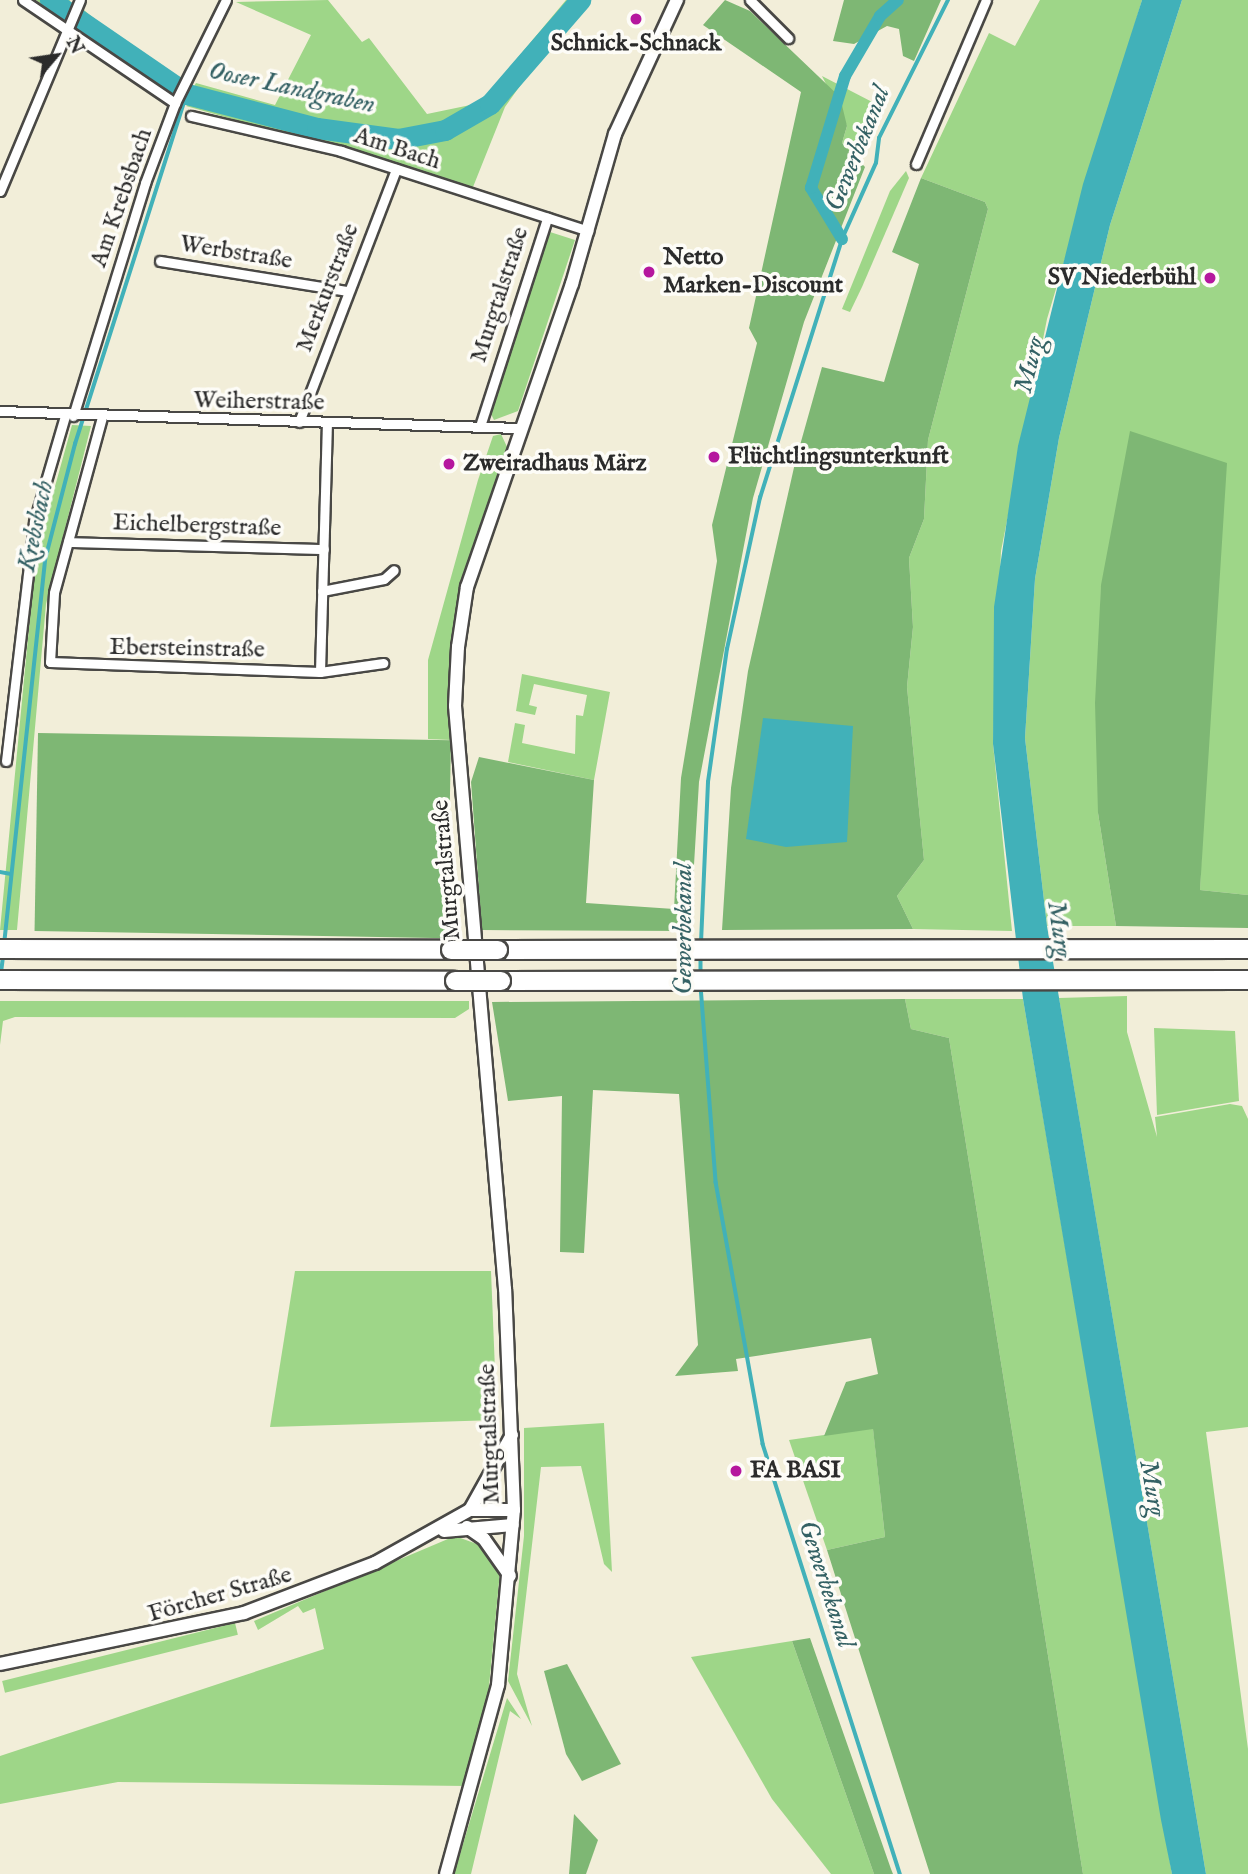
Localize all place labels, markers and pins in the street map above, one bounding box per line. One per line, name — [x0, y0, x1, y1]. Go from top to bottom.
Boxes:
marker: Schnick-Schnack — [628, 11, 644, 27]
place label: Schnick-Schnack — [551, 30, 721, 58]
place label: Netto Marken-Discount — [663, 244, 843, 300]
marker: Netto Marken-Discount — [641, 264, 657, 280]
place label: SV Niederbühl — [1048, 264, 1196, 292]
marker: SV Niederbühl — [1202, 270, 1218, 286]
place label: Flüchtlingsunterkunft — [728, 443, 949, 471]
marker: Flüchtlingsunterkunft — [706, 449, 722, 465]
place label: Zweiradhaus März — [463, 450, 647, 478]
marker: Zweiradhaus März — [441, 456, 457, 472]
place label: FA BASI — [750, 1457, 841, 1485]
marker: FA BASI — [728, 1463, 744, 1479]

